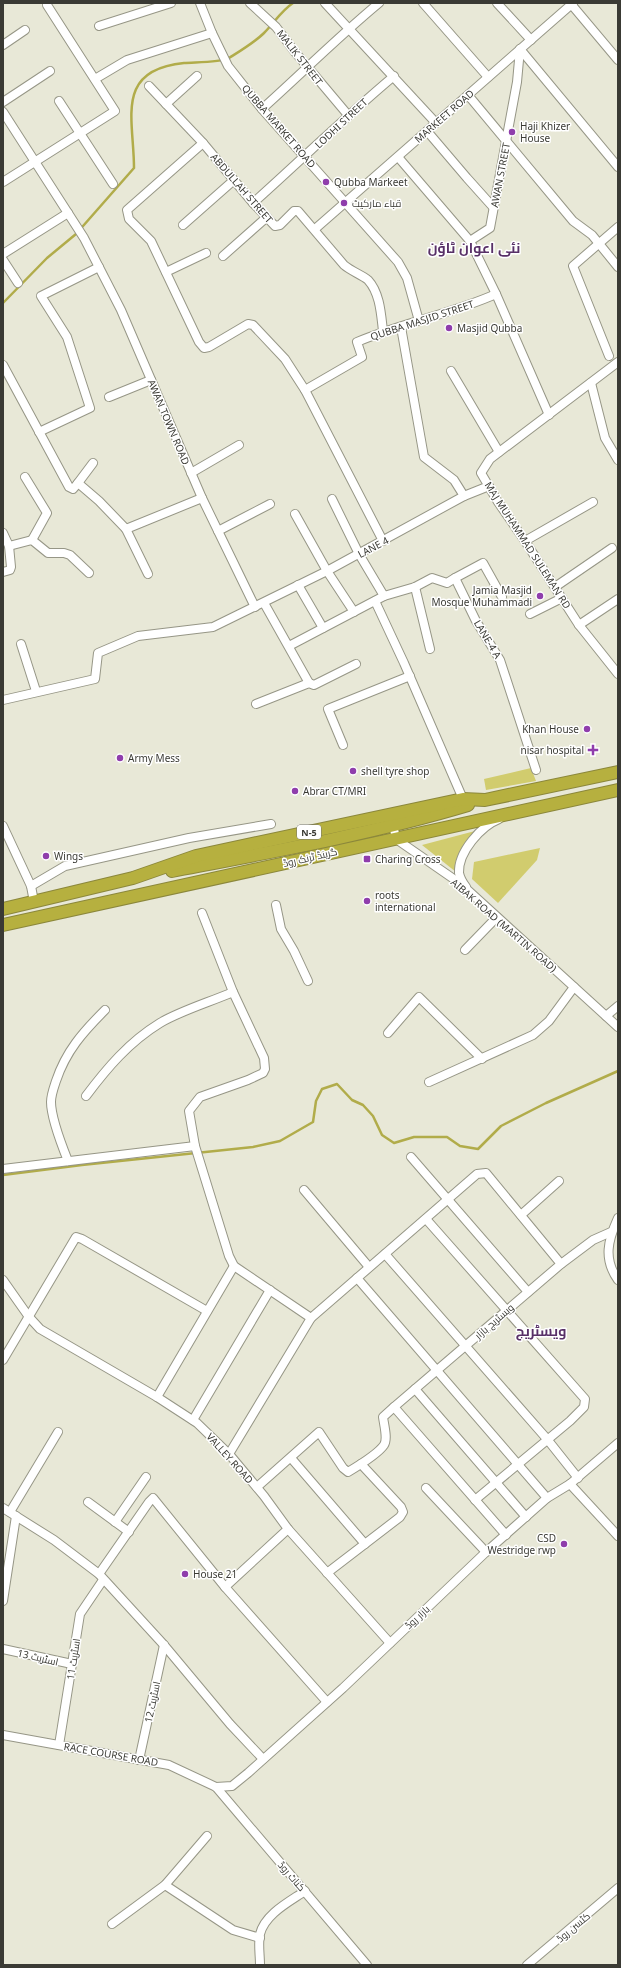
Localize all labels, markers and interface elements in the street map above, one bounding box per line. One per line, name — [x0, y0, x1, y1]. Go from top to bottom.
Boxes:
street label: MALIK STREET — [274, 26, 326, 88]
street label: QUBBA MARKET ROAD — [239, 81, 319, 171]
street label: MARKEET ROAD — [411, 86, 477, 146]
street label: LODHI STREET — [312, 95, 371, 151]
place label: Haji Khizer House — [520, 119, 570, 145]
marker: Haji Khizer House — [507, 127, 517, 137]
street label: AWAN STREET — [487, 141, 513, 208]
street label: ABDULLAH STREET — [208, 150, 277, 226]
place label: Qubba Markeet — [334, 175, 408, 189]
marker: Qubba Markeet — [321, 177, 331, 187]
place label: قباء مارکیٹ — [352, 196, 401, 210]
marker: قباء مارکیٹ — [339, 198, 349, 208]
district label: نئی اعوان ٹاؤن — [428, 238, 520, 257]
street label: QUBBA MASJID STREET — [368, 297, 476, 343]
place label: Masjid Qubba — [457, 321, 522, 335]
marker: Masjid Qubba — [444, 323, 454, 333]
street label: AWAN TOWN ROAD — [145, 377, 193, 467]
street label: MAJ MUHAMMAD SULEMAN RD — [482, 479, 574, 611]
street label: LANE 4 — [355, 533, 391, 561]
place label: Jamia Masjid Mosque Muhammadi — [431, 583, 532, 609]
marker: Jamia Masjid Mosque Muhammadi — [535, 591, 545, 601]
street label: LANE-4 A — [471, 617, 505, 661]
place label: Khan House — [522, 722, 579, 736]
marker: Khan House — [582, 724, 592, 734]
place label: nisar hospital — [521, 743, 584, 757]
marker: nisar hospital — [587, 744, 599, 756]
place label: Army Mess — [128, 751, 180, 765]
marker: Army Mess — [115, 753, 125, 763]
place label: shell tyre shop — [361, 764, 429, 778]
marker: shell tyre shop — [348, 766, 358, 776]
place label: Abrar CT/MRI — [303, 784, 366, 798]
marker: Abrar CT/MRI — [290, 786, 300, 796]
road number: N-5 — [297, 825, 321, 839]
street label: گرینڈ ٹرنک روڈ — [281, 844, 339, 870]
place label: Wings — [54, 849, 83, 863]
marker: Wings — [41, 851, 51, 861]
place label: Charing Cross — [375, 852, 441, 866]
marker: Charing Cross — [362, 854, 372, 864]
street label: AIBAK ROAD (MARTIN ROAD) — [448, 875, 560, 975]
place label: roots international — [375, 888, 436, 914]
marker: roots international — [362, 896, 372, 906]
street label: ویسٹریج بازار — [471, 1300, 517, 1343]
district label: ویسٹریج — [516, 1321, 566, 1341]
street label: VALLEY ROAD — [203, 1430, 257, 1486]
place label: CSD Westridge rwp — [487, 1531, 556, 1557]
marker: CSD Westridge rwp — [559, 1539, 569, 1549]
place label: House 21 — [193, 1567, 237, 1581]
marker: House 21 — [180, 1569, 190, 1579]
street label: بازار روڈ — [402, 1602, 432, 1632]
street label: اسٹریٹ 11 — [63, 1637, 83, 1681]
street label: اسٹریٹ 13 — [16, 1645, 60, 1669]
street label: اسٹریٹ 12 — [141, 1680, 163, 1724]
street label: RACE COURSE ROAD — [63, 1739, 159, 1769]
street label: کناٹ روڈ — [275, 1858, 309, 1894]
street label: کٹسن روڈ — [553, 1909, 593, 1945]

